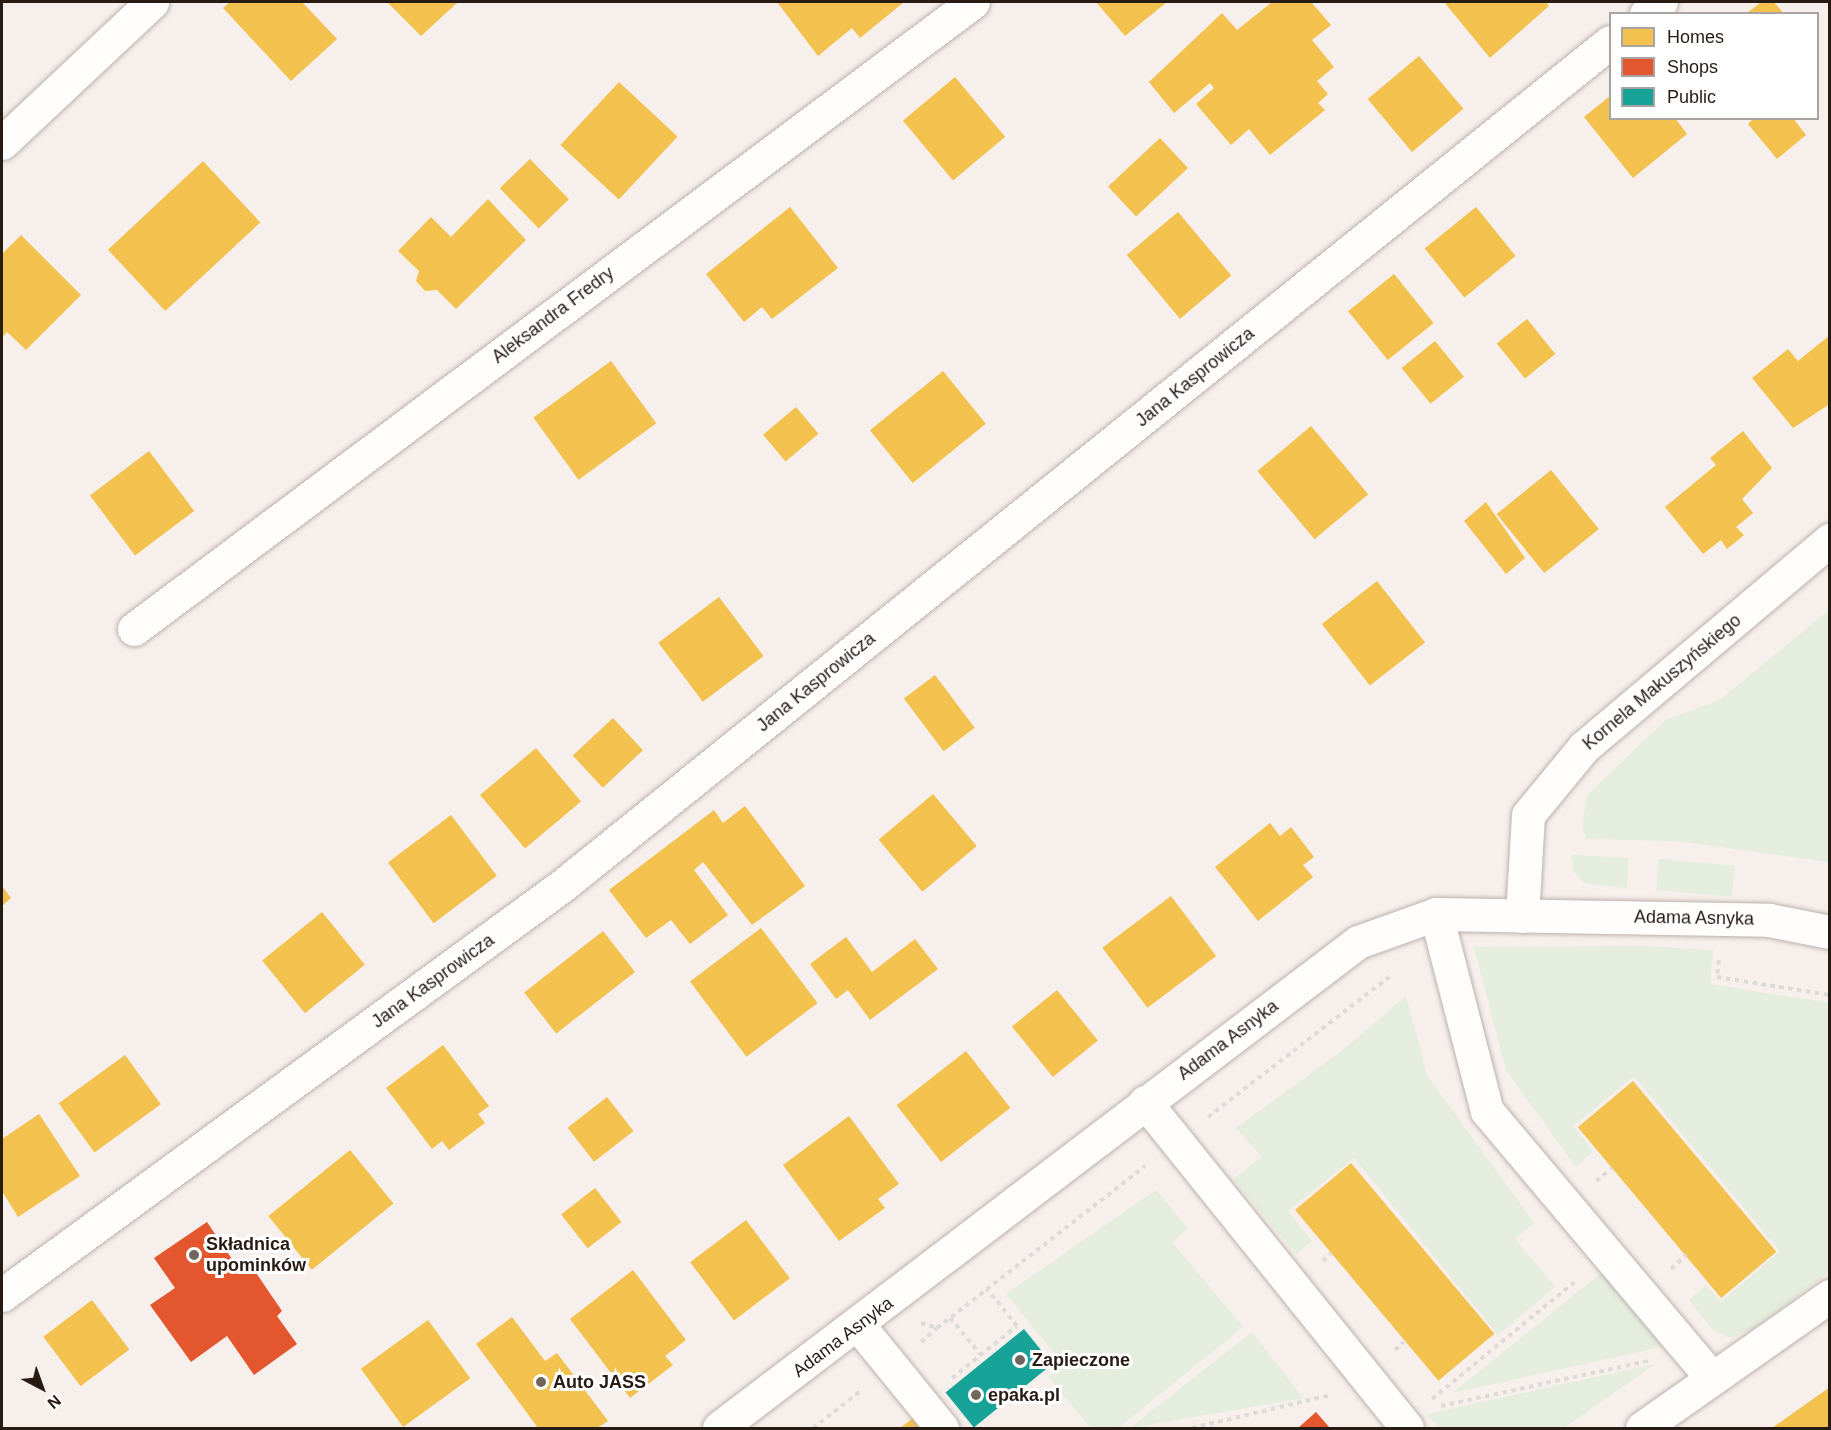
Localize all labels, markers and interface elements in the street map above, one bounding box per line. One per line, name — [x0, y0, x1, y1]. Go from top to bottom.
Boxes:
legend — [1609, 12, 1819, 120]
text: Homes — [1667, 27, 1724, 47]
text: Shops — [1667, 57, 1718, 77]
text: Public — [1667, 87, 1716, 107]
street label: Aleksandra Fredry — [488, 262, 618, 368]
street label: Jana Kasprowicza — [1131, 323, 1259, 431]
street label: Kornela Makuszyńskiego — [1578, 609, 1746, 755]
street label: Jana Kasprowicza — [752, 628, 880, 736]
street label: Adama Asnyka — [1633, 906, 1755, 930]
street label: Jana Kasprowicza — [368, 929, 498, 1033]
street label: Adama Asnyka — [1173, 995, 1283, 1085]
place label: Składnica upominków — [206, 1234, 306, 1276]
marker: Składnica upominków — [187, 1248, 201, 1262]
street label: Adama Asnyka — [788, 1292, 898, 1382]
place label: Zapieczone — [1032, 1349, 1130, 1371]
marker: Zapieczone — [1013, 1353, 1027, 1367]
north arrow — [12, 1358, 72, 1418]
place label: Auto JASS — [553, 1371, 646, 1393]
marker: Auto JASS — [534, 1375, 548, 1389]
place label: epaka.pl — [988, 1384, 1060, 1406]
marker: epaka.pl — [969, 1388, 983, 1402]
text: N — [44, 1392, 64, 1412]

